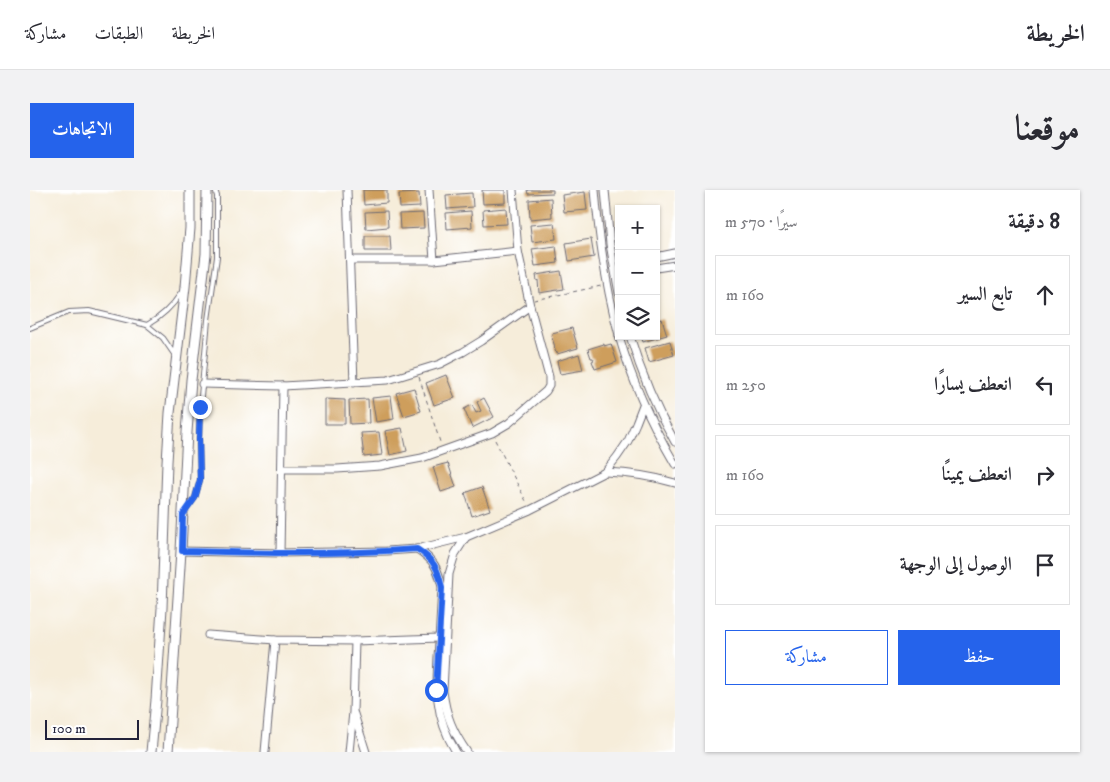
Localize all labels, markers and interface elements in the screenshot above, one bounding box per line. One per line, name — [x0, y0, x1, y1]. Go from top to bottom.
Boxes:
text: الخريطة — [1027, 19, 1085, 49]
text: مشاركة — [25, 23, 66, 45]
text: الطبقات — [94, 23, 143, 45]
text: الخريطة — [171, 23, 215, 45]
button: الاتجاهات — [30, 103, 134, 158]
text: موقعنا — [1015, 107, 1080, 151]
map controls — [615, 205, 660, 340]
button: + — [615, 205, 660, 250]
text: 8 دقيقة — [1008, 209, 1060, 235]
text: سيرًا · 570 m — [725, 212, 798, 232]
button: − — [615, 250, 660, 295]
icon: ahead — [1031, 281, 1059, 309]
text: تابع السير — [958, 283, 1012, 306]
text: 160 m — [726, 285, 764, 305]
button: layers — [615, 295, 660, 340]
icon: left — [1031, 371, 1059, 399]
text: انعطف يسارًا — [934, 373, 1012, 396]
text: 250 m — [726, 375, 766, 395]
route end — [189, 396, 212, 419]
icon: right — [1031, 461, 1059, 489]
text: انعطف يمينًا — [942, 463, 1012, 486]
text: 160 m — [726, 465, 764, 485]
icon: arrive — [1031, 551, 1059, 579]
text: الوصول إلى الوجهة — [900, 553, 1012, 576]
button: مشاركة — [725, 630, 888, 685]
button: حفظ — [898, 630, 1060, 685]
route start — [425, 679, 448, 702]
scale bar — [45, 717, 139, 740]
text: 100 m — [52, 720, 86, 738]

